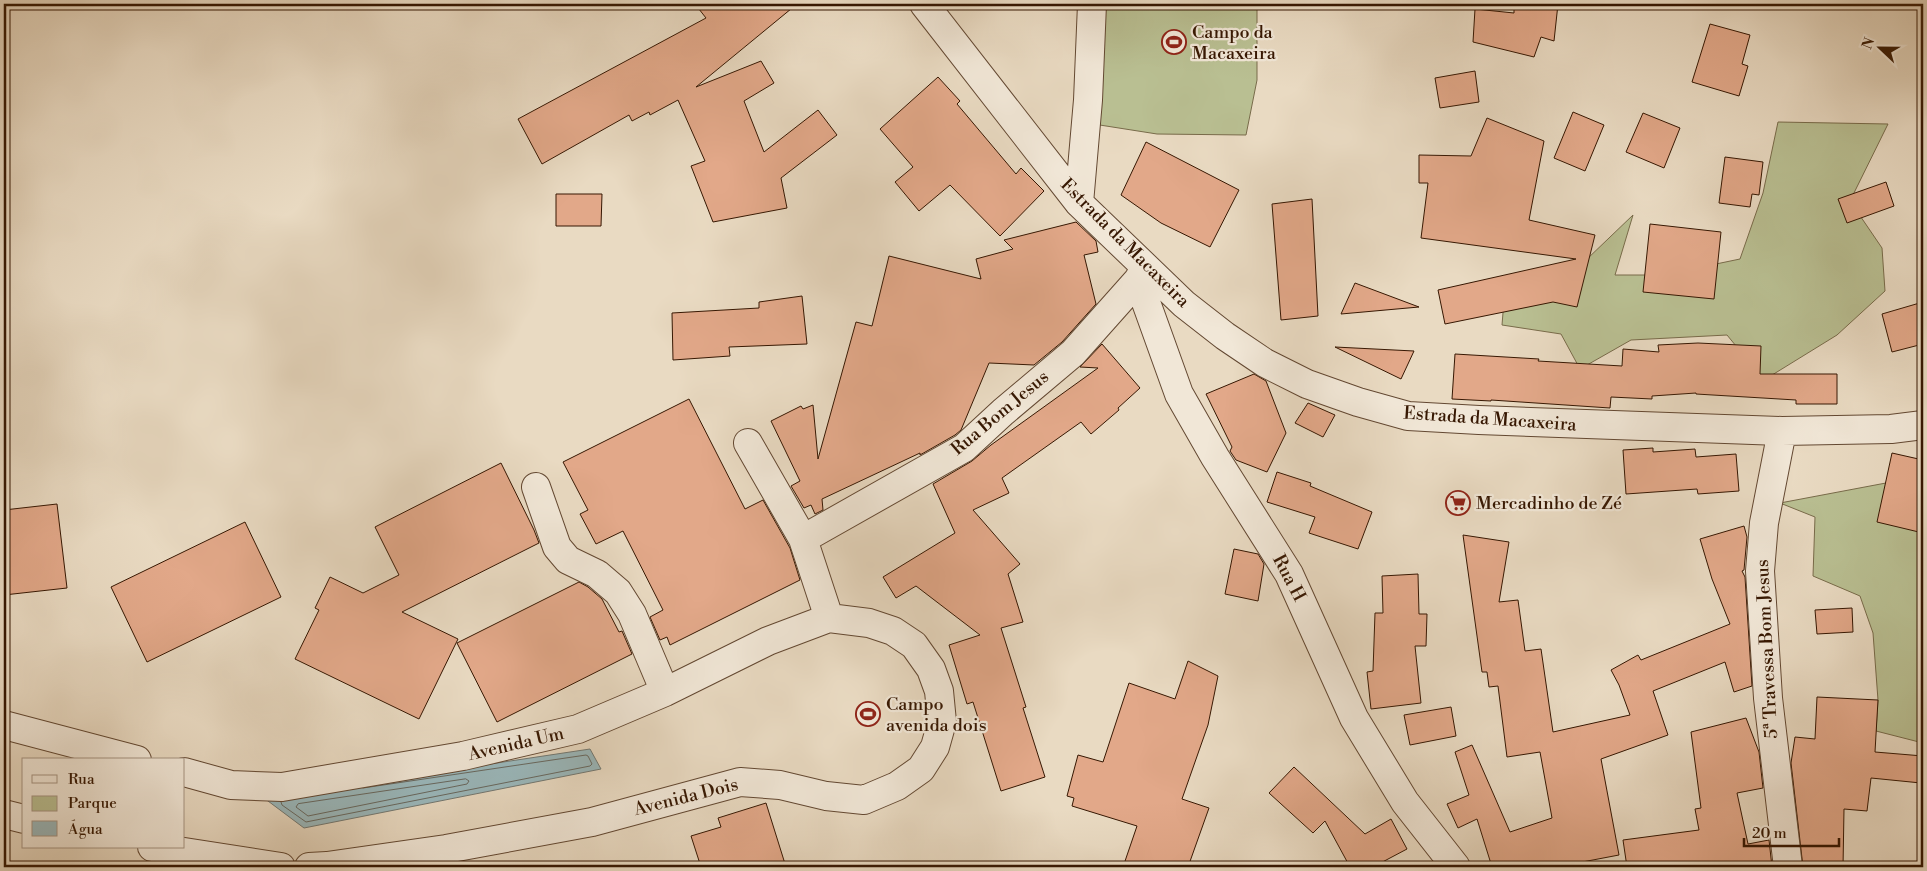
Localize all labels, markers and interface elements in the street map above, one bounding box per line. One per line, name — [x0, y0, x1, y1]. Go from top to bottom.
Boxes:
place label: Campo da Macaxeira — [1192, 21, 1277, 65]
north arrow — [1854, 22, 1904, 72]
sports icon: Campo da Macaxeira — [1161, 29, 1187, 55]
text: N — [1858, 35, 1879, 52]
street label: Estrada da Macaxeira — [1056, 174, 1195, 313]
street label: Rua Bom Jesus — [946, 365, 1054, 461]
street label: Estrada da Macaxeira — [1403, 401, 1578, 437]
supermarket icon: Mercadinho de Zé — [1445, 490, 1471, 516]
place label: Mercadinho de Zé — [1476, 492, 1622, 515]
street label: Rua H — [1267, 551, 1311, 606]
street label: 5ª Travessa Bom Jesus — [1751, 559, 1783, 739]
place label: Campo avenida dois — [886, 693, 987, 737]
sports icon: Campo avenida dois — [855, 701, 881, 727]
street label: Avenida Um — [465, 722, 566, 766]
legend — [22, 758, 185, 848]
text: Rua — [68, 770, 95, 789]
street label: Avenida Dois — [630, 773, 741, 821]
text: Parque — [68, 794, 117, 813]
scale bar — [1744, 816, 1840, 848]
text: Água — [67, 819, 103, 839]
text: 20 m — [1752, 824, 1787, 843]

